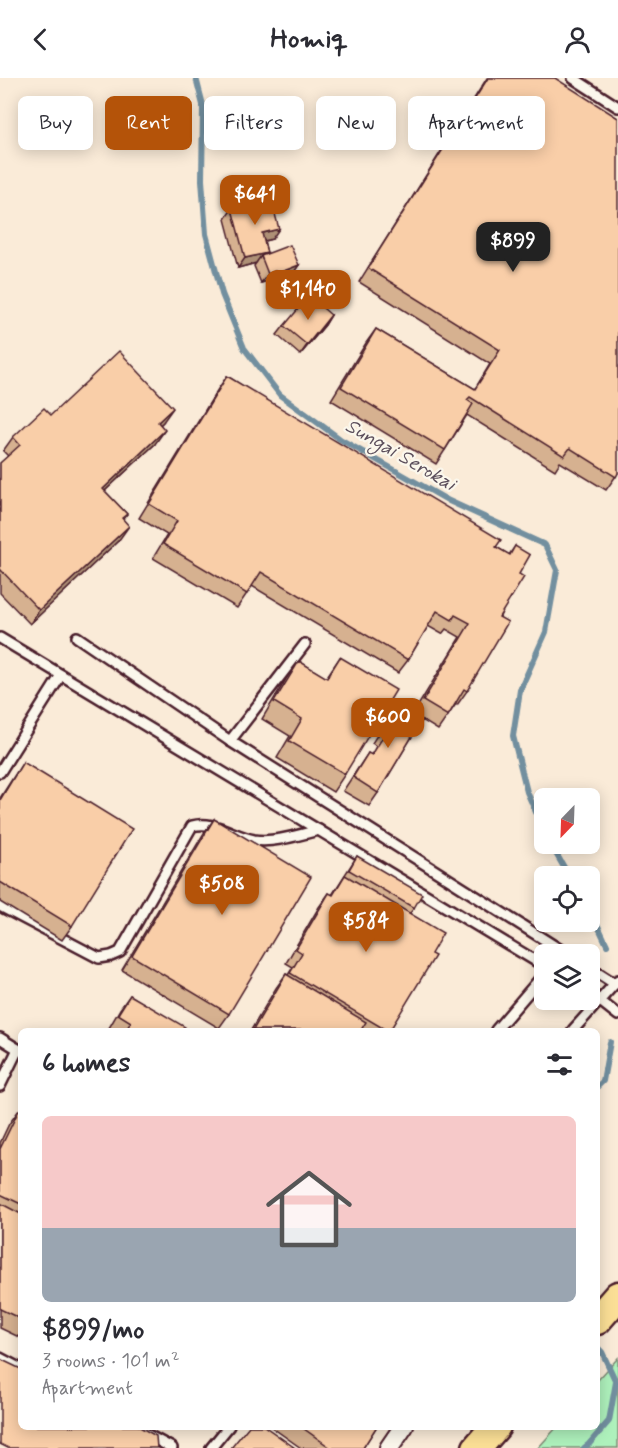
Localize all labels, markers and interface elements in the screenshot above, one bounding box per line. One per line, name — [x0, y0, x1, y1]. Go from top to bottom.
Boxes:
text: Homiq — [270, 22, 348, 57]
icon: back — [24, 23, 57, 56]
icon: person — [561, 23, 594, 56]
chip: Buy — [18, 96, 93, 150]
chip: Rent — [105, 96, 192, 150]
chip: Filters — [204, 96, 304, 150]
chip: New — [316, 96, 396, 150]
chip: Apartment — [408, 96, 545, 150]
pin: $641 — [219, 175, 291, 226]
text: $641 — [234, 181, 276, 208]
pin: $899 — [477, 222, 549, 273]
text: $899 — [490, 228, 536, 255]
pin: $1,140 — [259, 270, 357, 321]
text: $1,140 — [280, 276, 336, 303]
water label: Sungai Serokai — [339, 413, 462, 500]
pin: $600 — [352, 698, 424, 749]
text: $600 — [365, 704, 411, 731]
north arrow — [534, 788, 600, 854]
map controls — [534, 788, 600, 1010]
pin: $508 — [186, 865, 258, 916]
button: locate — [534, 866, 600, 932]
text: $508 — [199, 871, 245, 898]
pin: $584 — [330, 902, 402, 953]
text: $584 — [343, 908, 389, 935]
button: layers — [534, 944, 600, 1010]
text: 6 homes — [42, 1047, 130, 1081]
icon: filters — [543, 1048, 576, 1081]
icon: home — [255, 1155, 363, 1263]
text: $899/mo — [42, 1314, 144, 1348]
text: 3 rooms · 101 m² — [42, 1348, 180, 1375]
text: Apartment — [42, 1375, 133, 1402]

